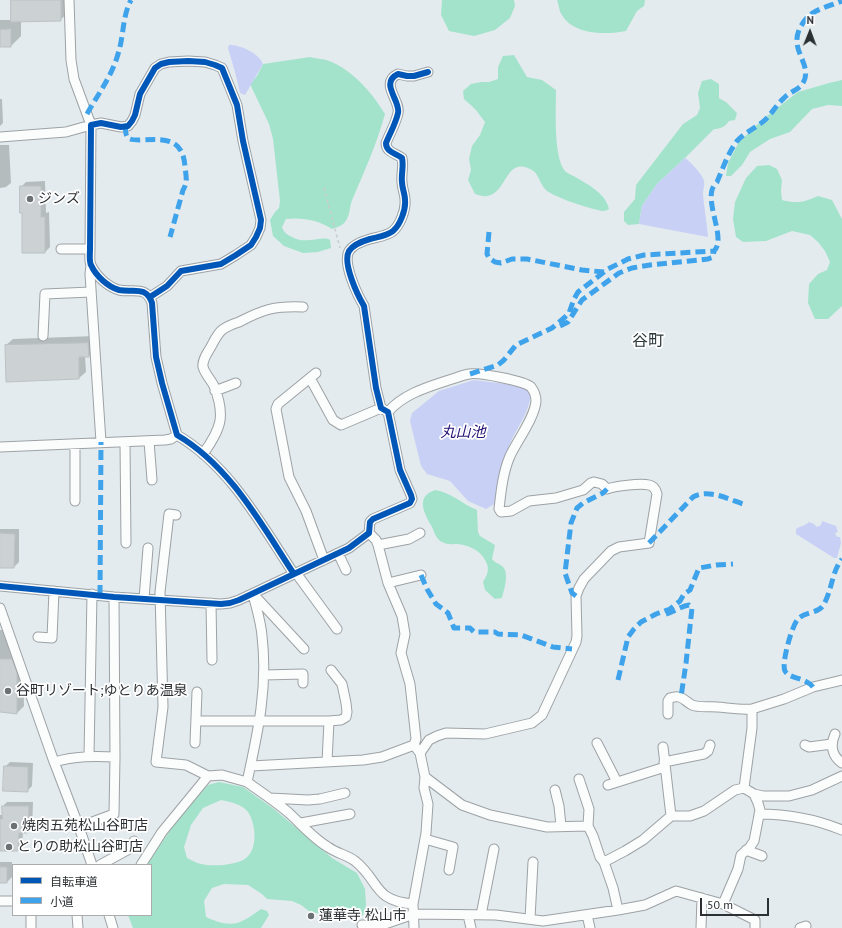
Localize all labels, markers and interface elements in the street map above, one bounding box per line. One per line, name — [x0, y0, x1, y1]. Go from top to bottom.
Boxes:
north arrow — [790, 12, 830, 52]
text: N — [806, 13, 814, 27]
place label: ジンズ — [38, 191, 80, 207]
marker: ジンズ — [25, 194, 35, 204]
district label: 谷町 — [632, 331, 664, 351]
water label: 丸山池 — [441, 424, 485, 442]
place label: 谷町リゾート;ゆとりあ温泉 — [16, 683, 188, 699]
marker: 谷町リゾート;ゆとりあ温泉 — [3, 686, 13, 696]
place label: 焼肉五苑松山谷町店 — [22, 818, 148, 834]
marker: 焼肉五苑松山谷町店 — [9, 821, 19, 831]
place label: とりの助松山谷町店 — [17, 839, 143, 855]
marker: とりの助松山谷町店 — [4, 842, 14, 852]
legend — [12, 864, 152, 916]
text: 自転車道 — [50, 874, 98, 889]
scale bar — [702, 890, 771, 916]
text: 小道 — [50, 894, 74, 909]
text: 50 m — [707, 897, 733, 912]
place label: 蓮華寺 松山市 — [319, 908, 407, 924]
marker: 蓮華寺 松山市 — [306, 911, 316, 921]

